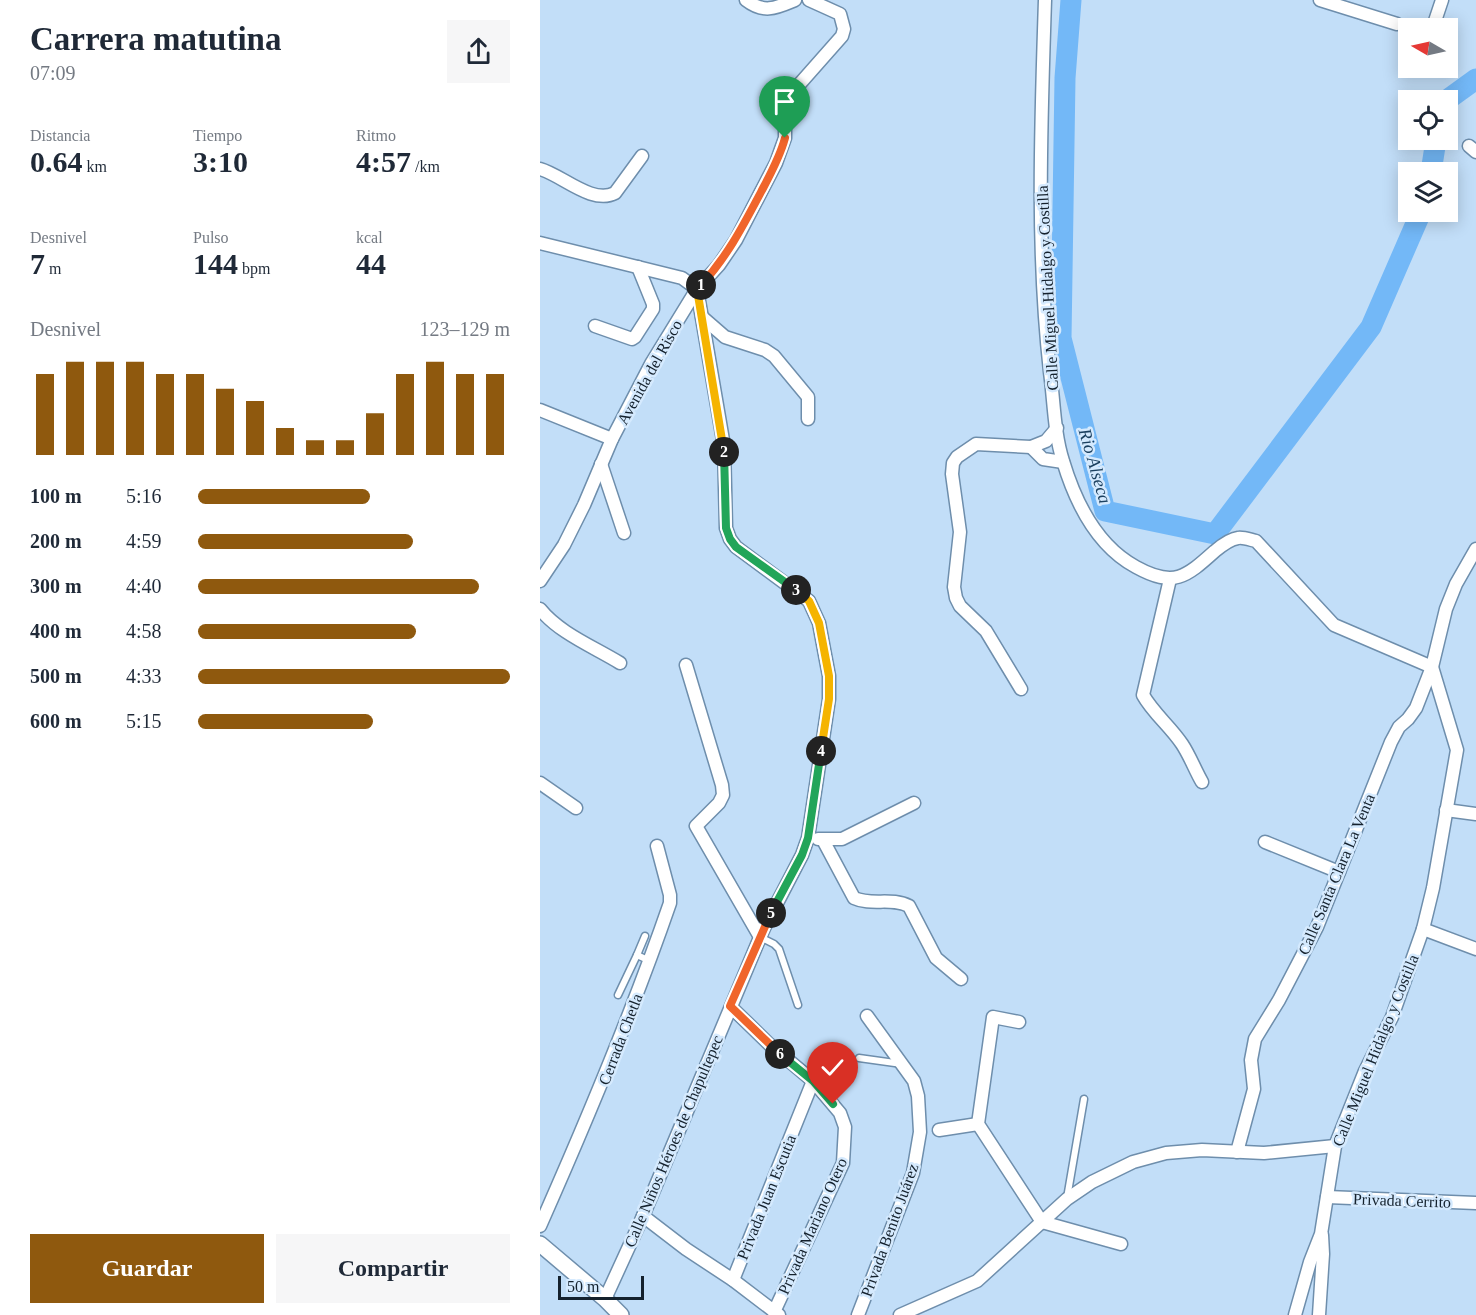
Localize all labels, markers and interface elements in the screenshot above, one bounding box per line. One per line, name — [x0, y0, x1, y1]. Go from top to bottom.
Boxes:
north arrow — [1398, 18, 1458, 78]
map controls — [1398, 18, 1458, 222]
button: share — [447, 20, 510, 83]
text: Carrera matutina — [30, 21, 281, 57]
text: 07:09 — [30, 62, 76, 84]
pin — [759, 76, 810, 138]
icon: arrive — [768, 85, 801, 118]
button: locate — [1398, 90, 1458, 150]
text: Distancia — [30, 127, 90, 144]
text: Tiempo — [193, 127, 242, 144]
text: Ritmo — [356, 127, 396, 144]
text: 0.64 — [30, 145, 83, 178]
text: 3:10 — [193, 145, 248, 178]
text: 4:57 — [356, 145, 411, 178]
text: km — [83, 158, 107, 175]
text: /km — [411, 158, 440, 175]
button: layers — [1398, 162, 1458, 222]
street label: Calle Miguel Hidalgo y Costilla — [1034, 185, 1062, 391]
text: Desnivel — [30, 229, 87, 246]
text: Pulso — [193, 229, 229, 246]
text: kcal — [356, 229, 383, 246]
text: 7 — [30, 247, 45, 280]
text: 144 — [193, 247, 238, 280]
text: 44 — [356, 247, 386, 280]
text: m — [45, 260, 61, 277]
text: bpm — [238, 260, 270, 277]
pin: 1 — [686, 270, 716, 300]
text: 1 — [697, 276, 705, 293]
street label: Avenida del Risco — [614, 317, 685, 428]
text: Desnivel — [30, 318, 101, 340]
text: 123–129 m — [419, 318, 510, 340]
water label: Rio Alseca — [1074, 425, 1115, 506]
pin: 2 — [709, 437, 739, 467]
text: 2 — [720, 443, 728, 460]
text: 100 m — [30, 485, 82, 507]
text: 5:16 — [126, 485, 162, 507]
text: 200 m — [30, 530, 82, 552]
text: 4:59 — [126, 530, 162, 552]
text: 300 m — [30, 575, 82, 597]
text: 4:40 — [126, 575, 162, 597]
pin: 3 — [781, 575, 811, 605]
text: 3 — [792, 581, 800, 598]
text: 400 m — [30, 620, 82, 642]
text: 4:58 — [126, 620, 162, 642]
text: 500 m — [30, 665, 82, 687]
text: 4:33 — [126, 665, 162, 687]
text: 600 m — [30, 710, 82, 732]
text: 5:15 — [126, 710, 162, 732]
pin: 4 — [806, 736, 836, 766]
text: 4 — [817, 742, 825, 759]
street label: Calle Santa Clara La Venta — [1295, 791, 1378, 957]
pin: 5 — [756, 898, 786, 928]
text: 5 — [767, 904, 775, 921]
street label: Calle Miguel Hidalgo y Costilla — [1329, 952, 1423, 1149]
street label: Cerrada Chetla — [595, 991, 646, 1087]
street label: Calle Niños Héroes de Chapultepec — [621, 1033, 727, 1250]
pin: 6 — [765, 1039, 795, 1069]
pin — [807, 1042, 858, 1104]
text: 6 — [776, 1045, 784, 1062]
icon: check — [816, 1051, 849, 1084]
street label: Privada Juan Escutia — [734, 1132, 799, 1262]
street label: Privada Mariano Otero — [775, 1155, 850, 1297]
street label: Privada Benito Juárez — [857, 1161, 921, 1299]
street label: Privada Cerrito — [1353, 1190, 1451, 1211]
button: Guardar — [30, 1234, 264, 1303]
button: Compartir — [276, 1234, 510, 1303]
scale bar — [558, 1273, 644, 1300]
text: 50 m — [567, 1278, 599, 1295]

